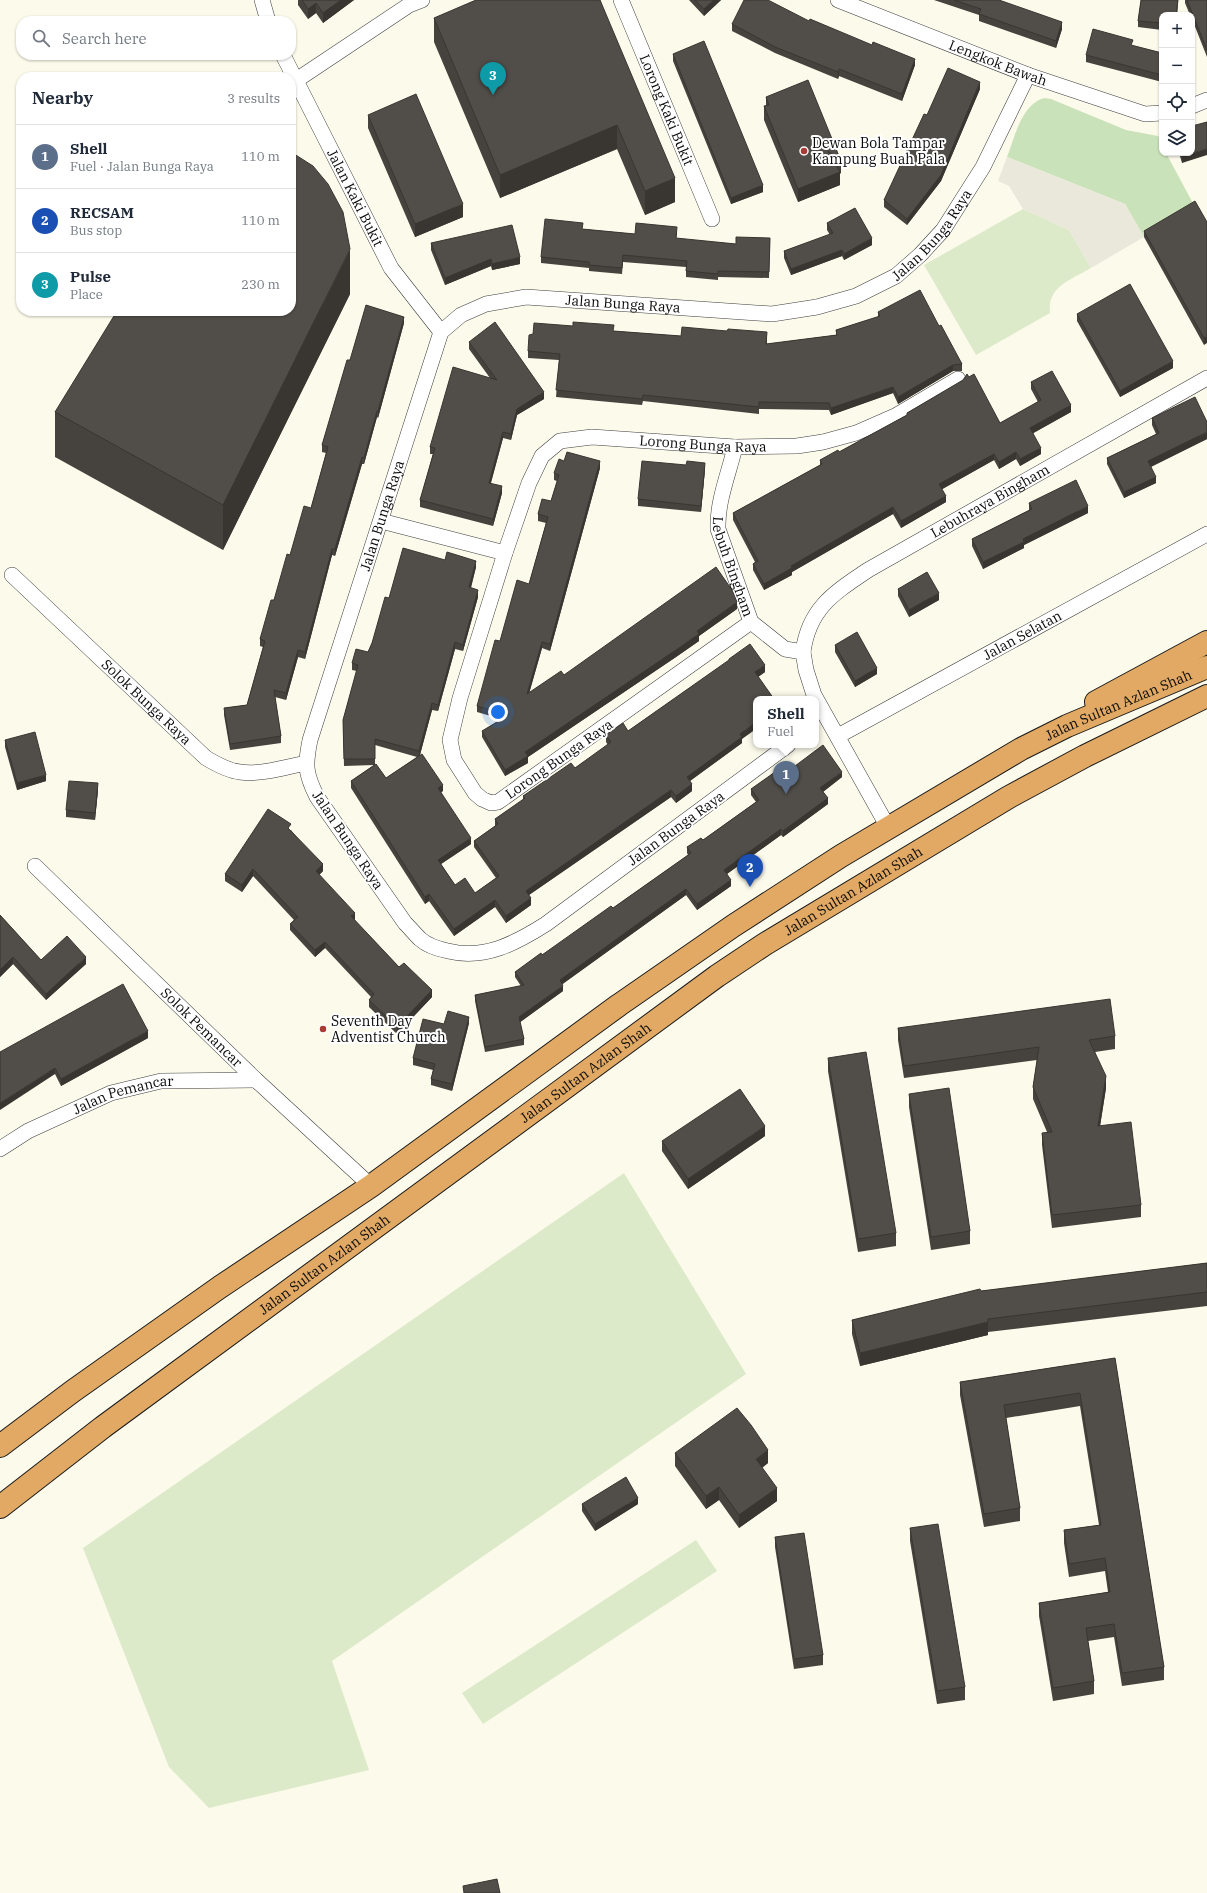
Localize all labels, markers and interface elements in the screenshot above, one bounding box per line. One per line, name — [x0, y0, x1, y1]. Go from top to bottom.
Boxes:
map controls — [1159, 12, 1195, 156]
button: + — [1159, 12, 1195, 48]
search box — [16, 16, 296, 60]
icon: search — [30, 27, 52, 49]
text: Search here — [62, 29, 147, 48]
street label: Lengkok Bawah — [946, 36, 1050, 90]
button: − — [1159, 48, 1195, 84]
street label: Lorong Kaki Bukit — [636, 52, 698, 168]
pin: 3 — [480, 62, 506, 95]
button: locate — [1159, 84, 1195, 120]
text: Nearby — [32, 87, 93, 109]
text: 3 results — [227, 90, 280, 107]
button: layers — [1159, 120, 1195, 156]
place label: Dewan Bola Tampar Kampung Buah Pala — [812, 134, 946, 168]
text: Shell — [70, 139, 107, 158]
street label: Jalan Kaki Bukit — [323, 146, 388, 249]
marker: Dewan Bola Tampar Kampung Buah Pala — [799, 146, 809, 156]
text: 1 — [41, 148, 49, 165]
text: 110 m — [241, 148, 280, 165]
text: Fuel · Jalan Bunga Raya — [70, 158, 214, 175]
street label: Jalan Bunga Raya — [888, 186, 976, 285]
text: RECSAM — [70, 203, 134, 222]
text: 2 — [41, 212, 49, 229]
text: 110 m — [241, 212, 280, 229]
text: Bus stop — [70, 222, 122, 239]
text: Pulse — [70, 267, 111, 286]
text: 3 — [41, 276, 49, 293]
text: 230 m — [241, 276, 280, 293]
text: Place — [70, 286, 103, 303]
street label: Jalan Bunga Raya — [565, 291, 681, 317]
street label: Lorong Bunga Raya — [639, 431, 767, 456]
street label: Jalan Bunga Raya — [356, 458, 408, 573]
street label: Lebuhraya Bingham — [927, 460, 1053, 542]
street label: Lebuh Bingham — [709, 516, 757, 619]
street label: Jalan Selatan — [980, 606, 1065, 664]
street label: Solok Bunga Raya — [98, 655, 196, 749]
street label: Jalan Sultan Azlan Shah — [1042, 665, 1195, 745]
popup — [753, 696, 819, 748]
your location — [488, 702, 508, 722]
text: Shell — [767, 704, 805, 723]
street label: Lorong Bunga Raya — [502, 715, 617, 803]
text: Fuel — [767, 723, 794, 740]
pin: 1 — [773, 761, 799, 794]
street label: Jalan Bunga Raya — [308, 787, 388, 893]
street label: Jalan Bunga Raya — [624, 787, 728, 869]
street label: Jalan Sultan Azlan Shah — [781, 842, 926, 939]
pin: 2 — [737, 854, 763, 887]
street label: Solok Pemancar — [157, 984, 247, 1072]
place label: Seventh Day Adventist Church — [331, 1012, 446, 1046]
street label: Jalan Sultan Azlan Shah — [516, 1018, 655, 1127]
marker: Seventh Day Adventist Church — [318, 1024, 328, 1034]
street label: Jalan Pemancar — [70, 1072, 174, 1118]
street label: Jalan Sultan Azlan Shah — [255, 1210, 394, 1319]

